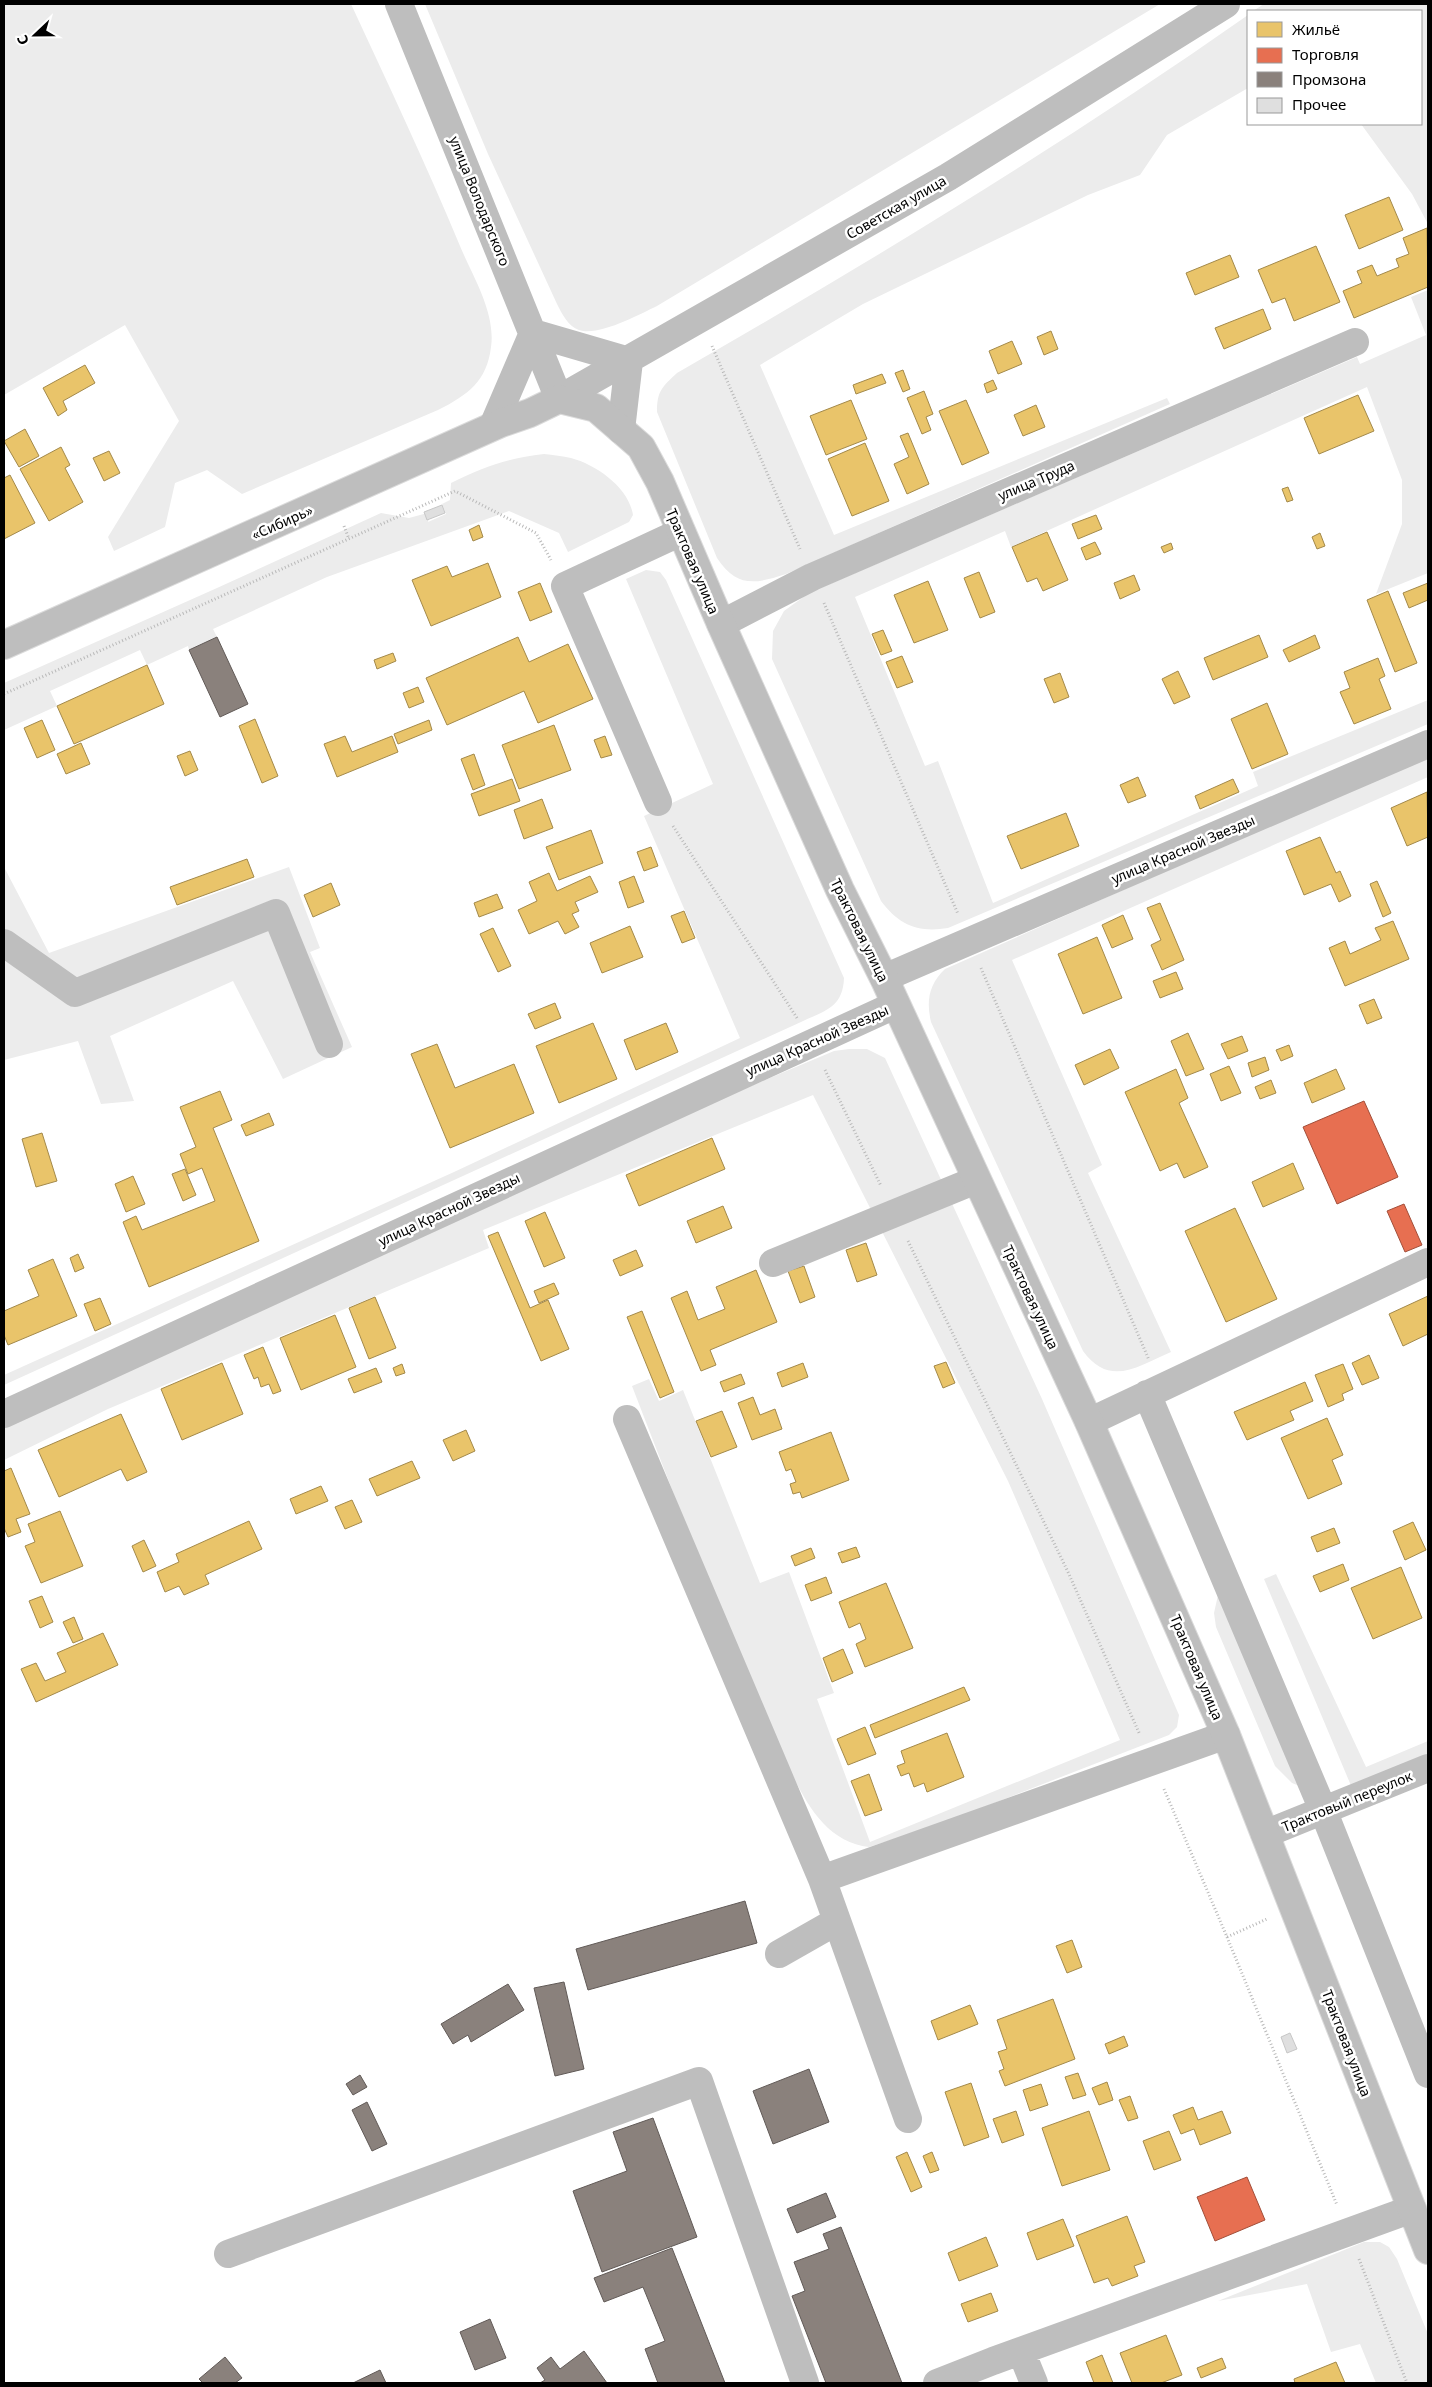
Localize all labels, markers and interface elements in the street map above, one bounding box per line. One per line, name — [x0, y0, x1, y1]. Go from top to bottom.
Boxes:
north arrow — [10, 10, 60, 60]
legend — [1247, 10, 1422, 125]
text: Жильё — [1292, 19, 1340, 39]
text: С — [12, 32, 33, 48]
text: Торговля — [1292, 44, 1359, 64]
text: Промзона — [1292, 69, 1366, 89]
text: Прочее — [1292, 94, 1346, 114]
street label: улица Володарского — [445, 133, 515, 269]
street label: Советская улица — [843, 171, 949, 243]
street label: улица Труда — [995, 455, 1077, 505]
street label: «Сибирь» — [248, 500, 316, 544]
street label: Трактовая улица — [662, 505, 724, 617]
street label: улица Красной Звезды — [1108, 810, 1258, 888]
street label: Трактовая улица — [827, 875, 893, 985]
street label: улица Красной Звезды — [743, 1000, 891, 1080]
street label: улица Красной Звезды — [375, 1168, 523, 1250]
street label: Трактовая улица — [999, 1242, 1063, 1352]
street label: Трактовая улица — [1166, 1611, 1228, 1723]
street label: Трактовый переулок — [1279, 1766, 1416, 1836]
street label: Трактовая улица — [1318, 1987, 1376, 2099]

